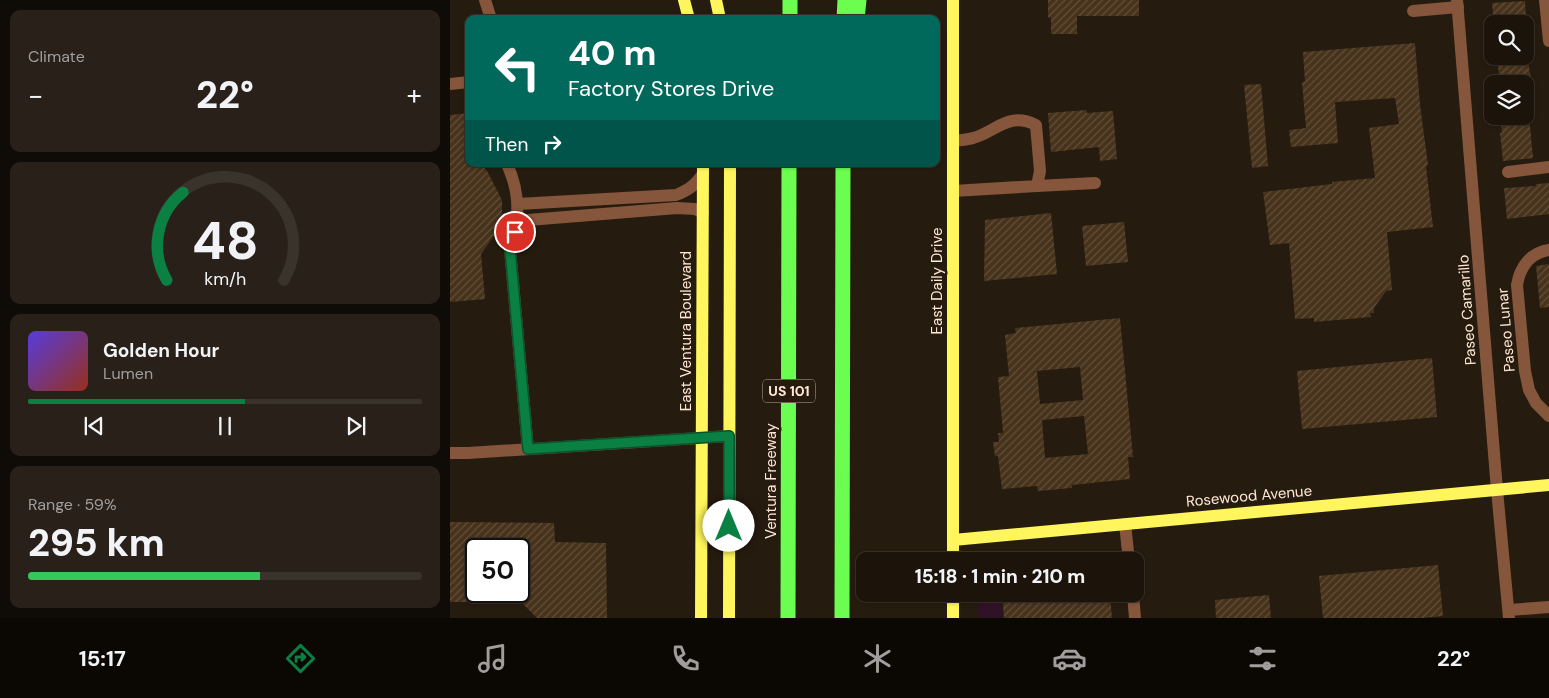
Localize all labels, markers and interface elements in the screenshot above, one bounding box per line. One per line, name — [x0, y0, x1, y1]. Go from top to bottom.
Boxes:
map controls — [1484, 15, 1534, 125]
button: search — [1484, 15, 1534, 65]
text: 40 m — [568, 30, 657, 76]
icon: left — [485, 35, 550, 100]
text: Climate — [28, 46, 85, 67]
text: 22° — [196, 70, 254, 120]
text: Factory Stores Drive — [568, 74, 774, 103]
button: layers — [1484, 75, 1534, 125]
text: − — [28, 77, 43, 114]
text: + — [407, 77, 422, 114]
icon: right — [538, 130, 566, 158]
text: Then — [485, 132, 528, 157]
text: 48 — [192, 207, 258, 275]
pin — [494, 211, 536, 253]
icon: arrive — [501, 218, 529, 246]
street label: East Daily Drive — [927, 228, 947, 334]
street label: East Ventura Boulevard — [676, 251, 696, 411]
street label: Paseo Camarillo — [1453, 254, 1481, 366]
text: km/h — [204, 267, 246, 291]
street label: Paseo Lunar — [1492, 287, 1520, 373]
text: Golden Hour — [103, 338, 219, 363]
text: Lumen — [103, 363, 153, 384]
road number: US 101 — [763, 380, 815, 402]
icon: previous — [80, 412, 108, 440]
icon: pause — [211, 412, 239, 440]
icon: next — [342, 412, 370, 440]
street label: Ventura Freeway — [761, 422, 781, 539]
street label: Rosewood Avenue — [1185, 481, 1313, 511]
text: Range · 59% — [28, 494, 116, 515]
position arrow — [702, 499, 754, 551]
text: 295 km — [28, 518, 165, 568]
speed limit sign: 50 — [465, 538, 530, 603]
text: 15:18 · 1 min · 210 m — [915, 564, 1085, 589]
icon: directions — [283, 641, 318, 676]
icon: music — [475, 641, 510, 676]
icon: phone — [668, 641, 703, 676]
icon: climate — [860, 641, 895, 676]
icon: car — [1052, 641, 1087, 676]
icon: filters — [1245, 641, 1280, 676]
text: 15:17 — [79, 644, 126, 673]
text: 22° — [1437, 644, 1470, 673]

